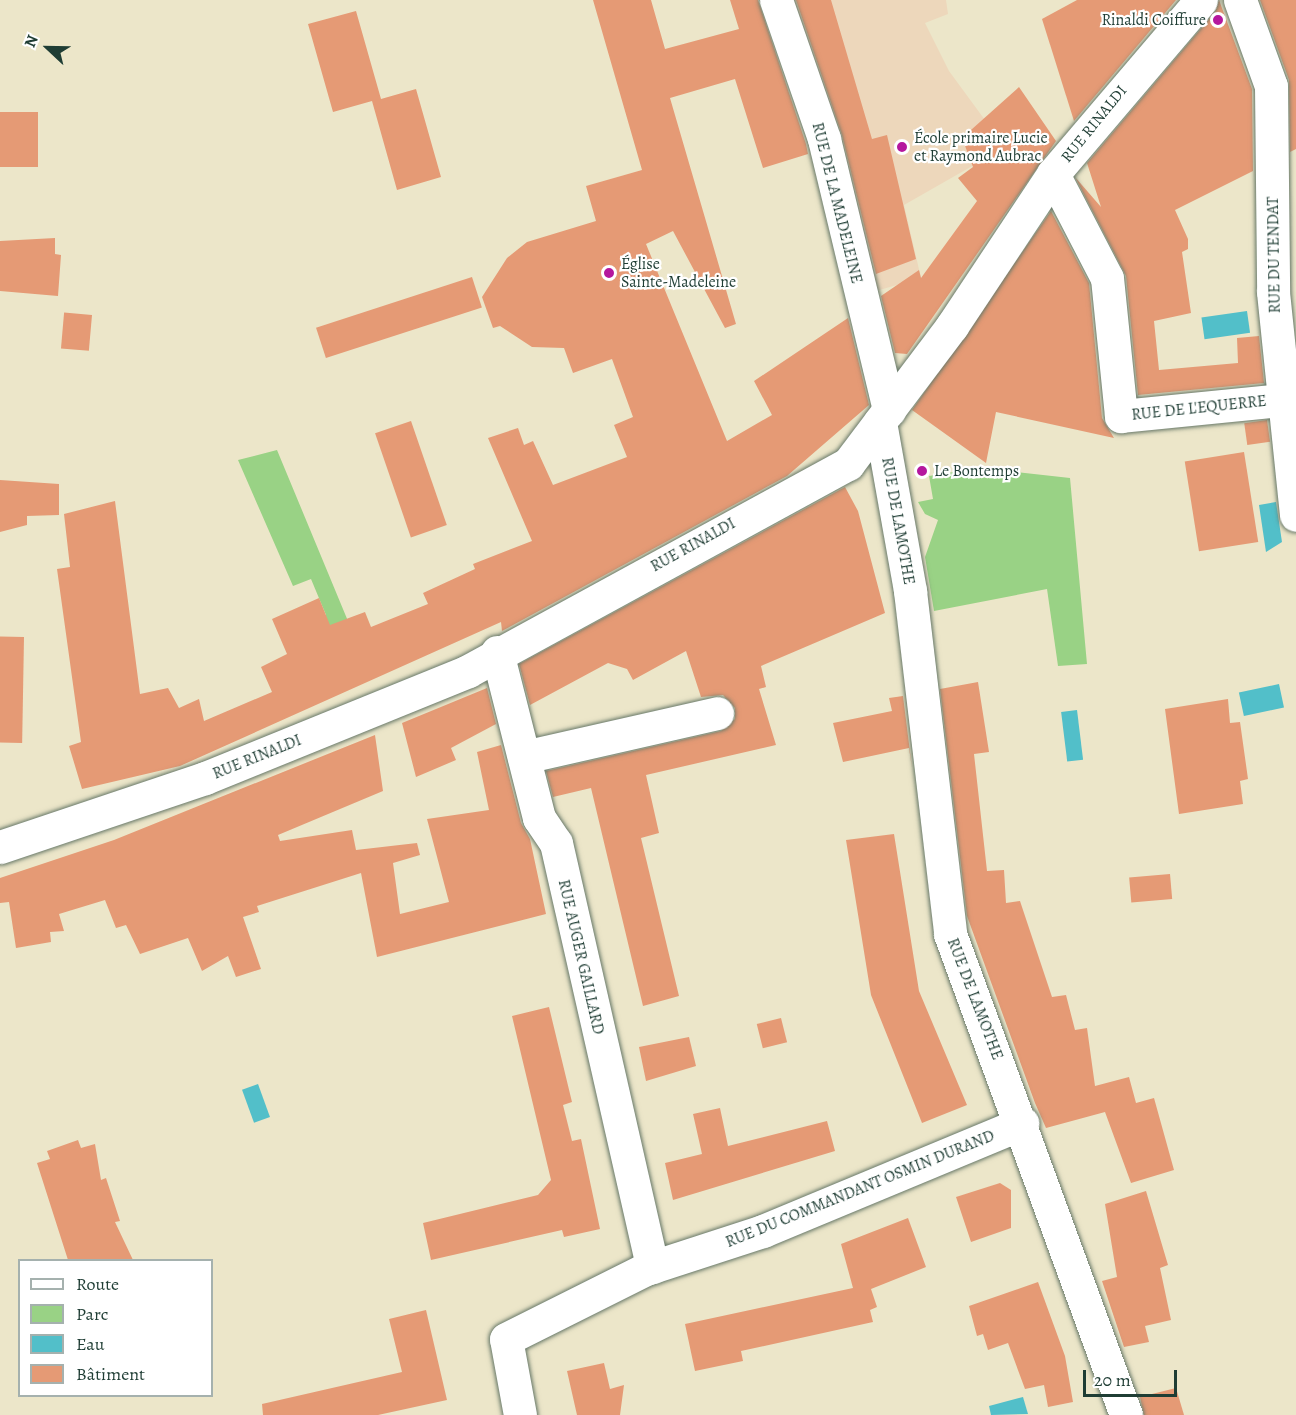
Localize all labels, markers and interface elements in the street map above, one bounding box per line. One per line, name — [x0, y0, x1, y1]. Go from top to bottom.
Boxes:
place label: Rinaldi Coiffure — [1101, 10, 1206, 30]
marker: Rinaldi Coiffure — [1211, 13, 1225, 27]
north arrow — [18, 18, 78, 78]
text: N — [19, 32, 44, 51]
street label: RUE RINALDI — [1057, 81, 1131, 167]
street label: RUE DE LA MADELEINE — [808, 120, 866, 286]
place label: École primaire Lucie et Raymond Aubrac — [914, 128, 1048, 166]
marker: École primaire Lucie et Raymond Aubrac — [895, 140, 909, 154]
street label: RUE DU TENDAT — [1263, 196, 1285, 314]
place label: Église Sainte-Madeleine — [621, 254, 736, 292]
marker: Église Sainte-Madeleine — [602, 266, 616, 280]
street label: RUE DE L'EQUERRE — [1130, 391, 1268, 425]
street label: RUE DE LAMOTHE — [877, 456, 919, 586]
place label: Le Bontemps — [934, 461, 1019, 481]
marker: Le Bontemps — [915, 464, 929, 478]
street label: RUE RINALDI — [647, 514, 739, 576]
street label: RUE RINALDI — [210, 730, 304, 784]
street label: RUE AUGER GAILLARD — [554, 878, 608, 1036]
street label: RUE DE LAMOTHE — [943, 935, 1007, 1063]
street label: RUE DU COMMANDANT OSMIN DURAND — [723, 1126, 997, 1252]
legend — [18, 1259, 213, 1397]
text: Route — [76, 1272, 119, 1296]
text: Parc — [76, 1302, 108, 1326]
text: Eau — [76, 1332, 104, 1356]
scale bar — [1086, 1358, 1180, 1396]
text: Bâtiment — [76, 1362, 145, 1386]
text: 20 m — [1094, 1368, 1131, 1392]

